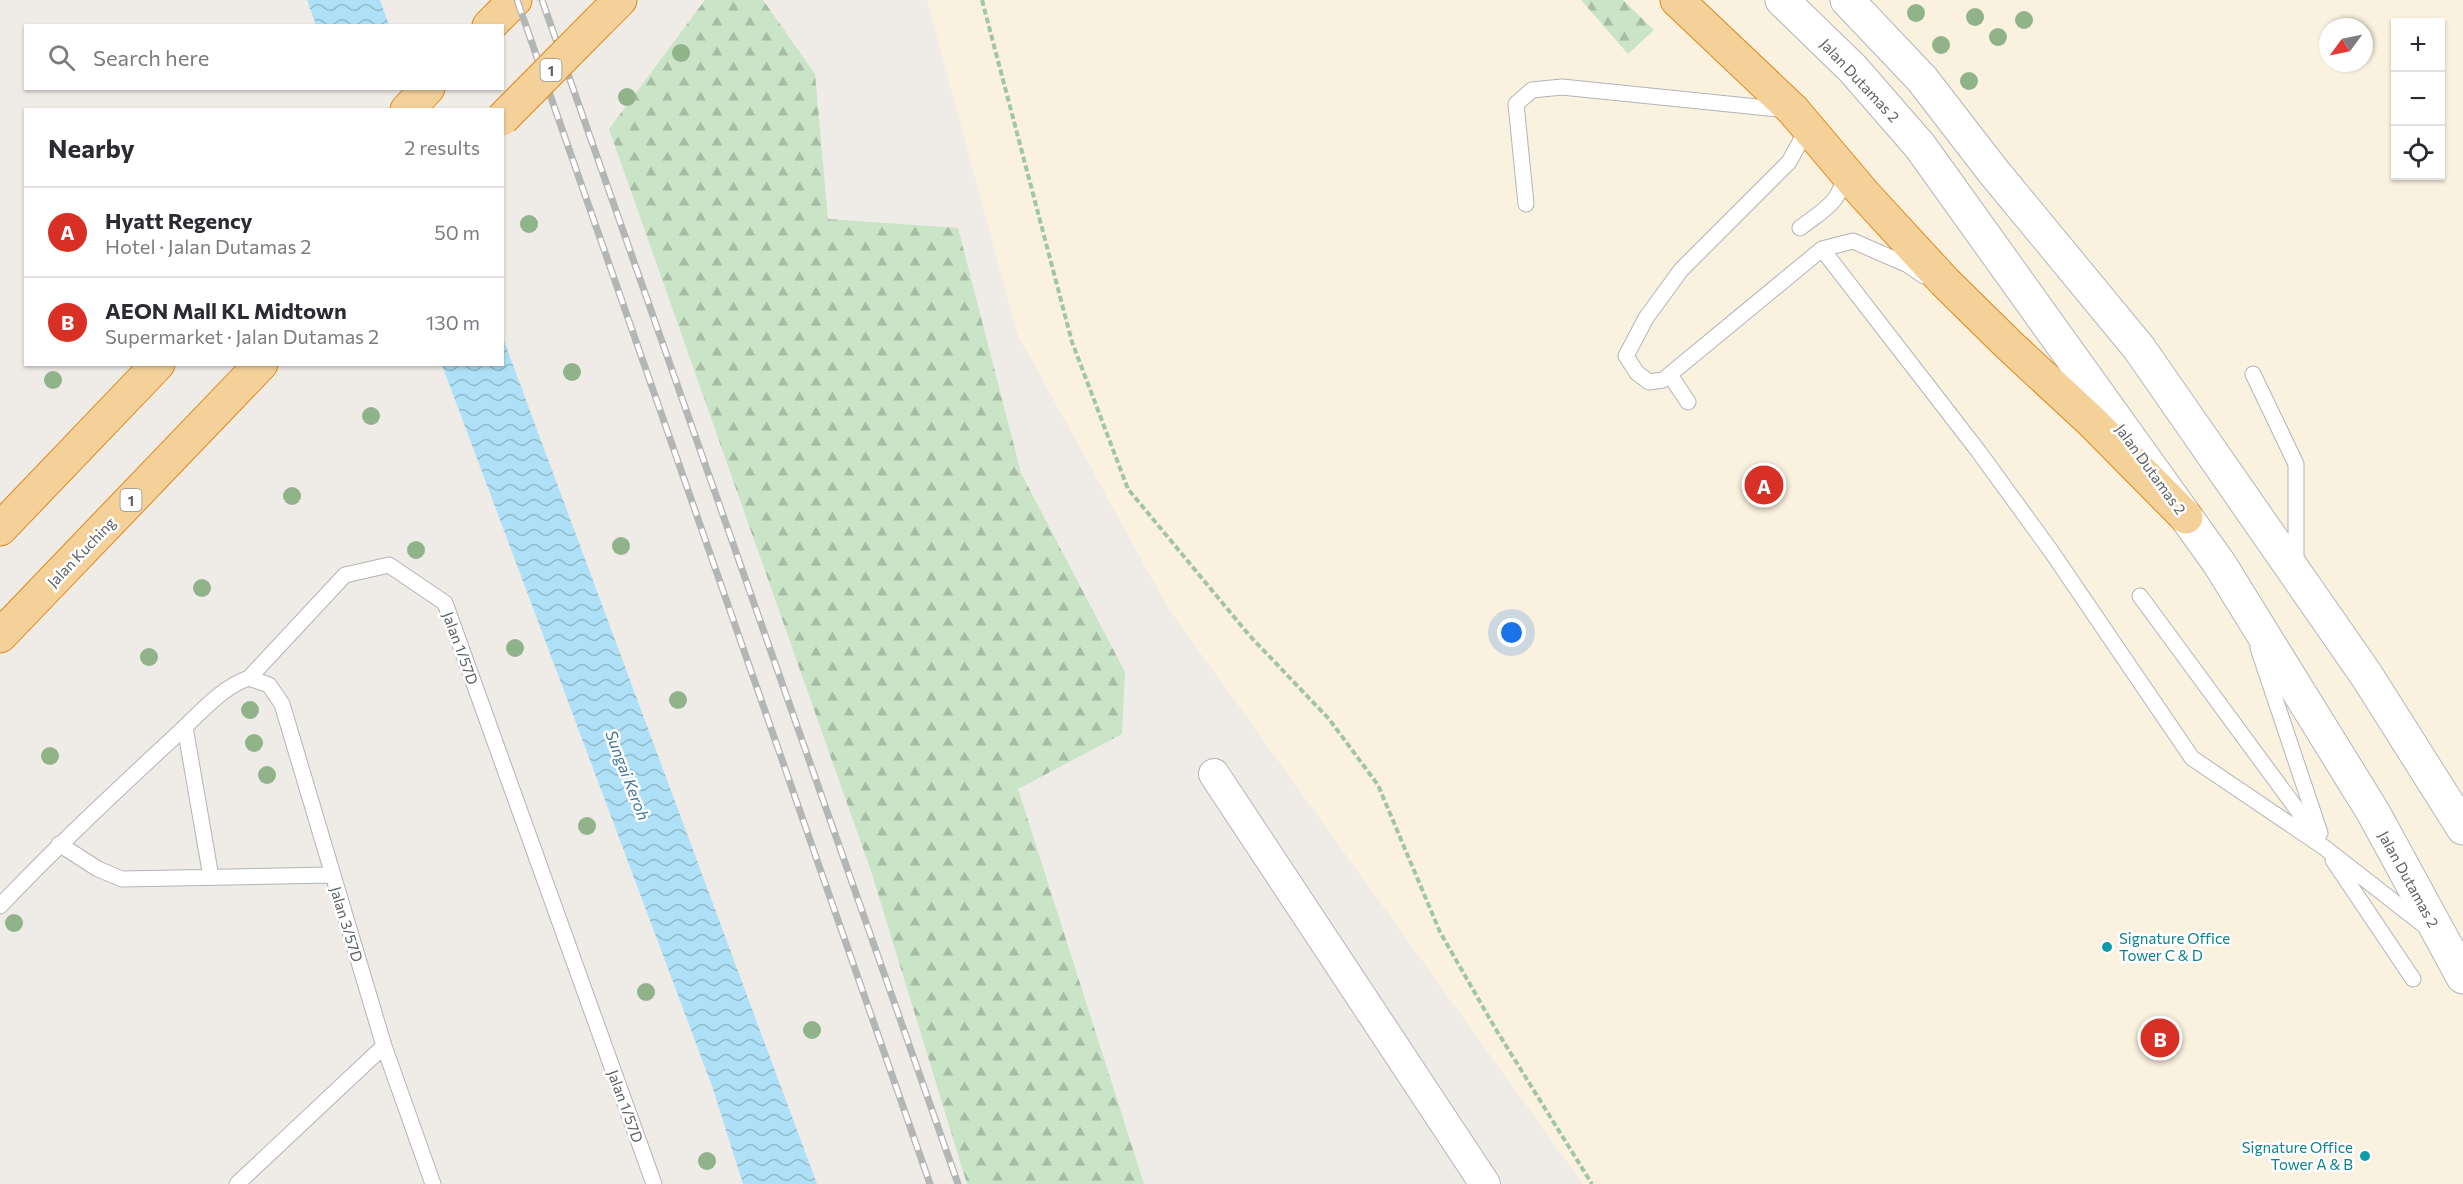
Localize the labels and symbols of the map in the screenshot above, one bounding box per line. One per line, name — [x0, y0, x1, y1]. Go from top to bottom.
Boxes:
north arrow — [2319, 18, 2373, 72]
street label: Jalan Dutamas 2 — [1817, 34, 1903, 126]
road number: 1 — [540, 59, 562, 81]
street label: Jalan Dutamas 2 — [2112, 420, 2190, 518]
pin: A — [1744, 462, 1784, 508]
road number: 1 — [120, 489, 142, 511]
street label: Jalan Kuching — [43, 513, 119, 591]
street label: Jalan 1/57D — [440, 609, 482, 687]
your location — [1497, 618, 1526, 647]
water label: Sungai Keroh — [602, 727, 654, 823]
street label: Jalan Dutamas 2 — [2375, 828, 2443, 930]
street label: Jalan 3/57D — [327, 884, 367, 964]
place label: Signature Office Tower C & D — [2119, 929, 2230, 964]
marker: Signature Office Tower C & D — [2100, 940, 2114, 954]
pin: B — [2140, 1016, 2180, 1060]
street label: Jalan 1/57D — [605, 1067, 647, 1145]
place label: Signature Office Tower A & B — [2242, 1138, 2353, 1173]
marker: Signature Office Tower A & B — [2358, 1149, 2372, 1163]

